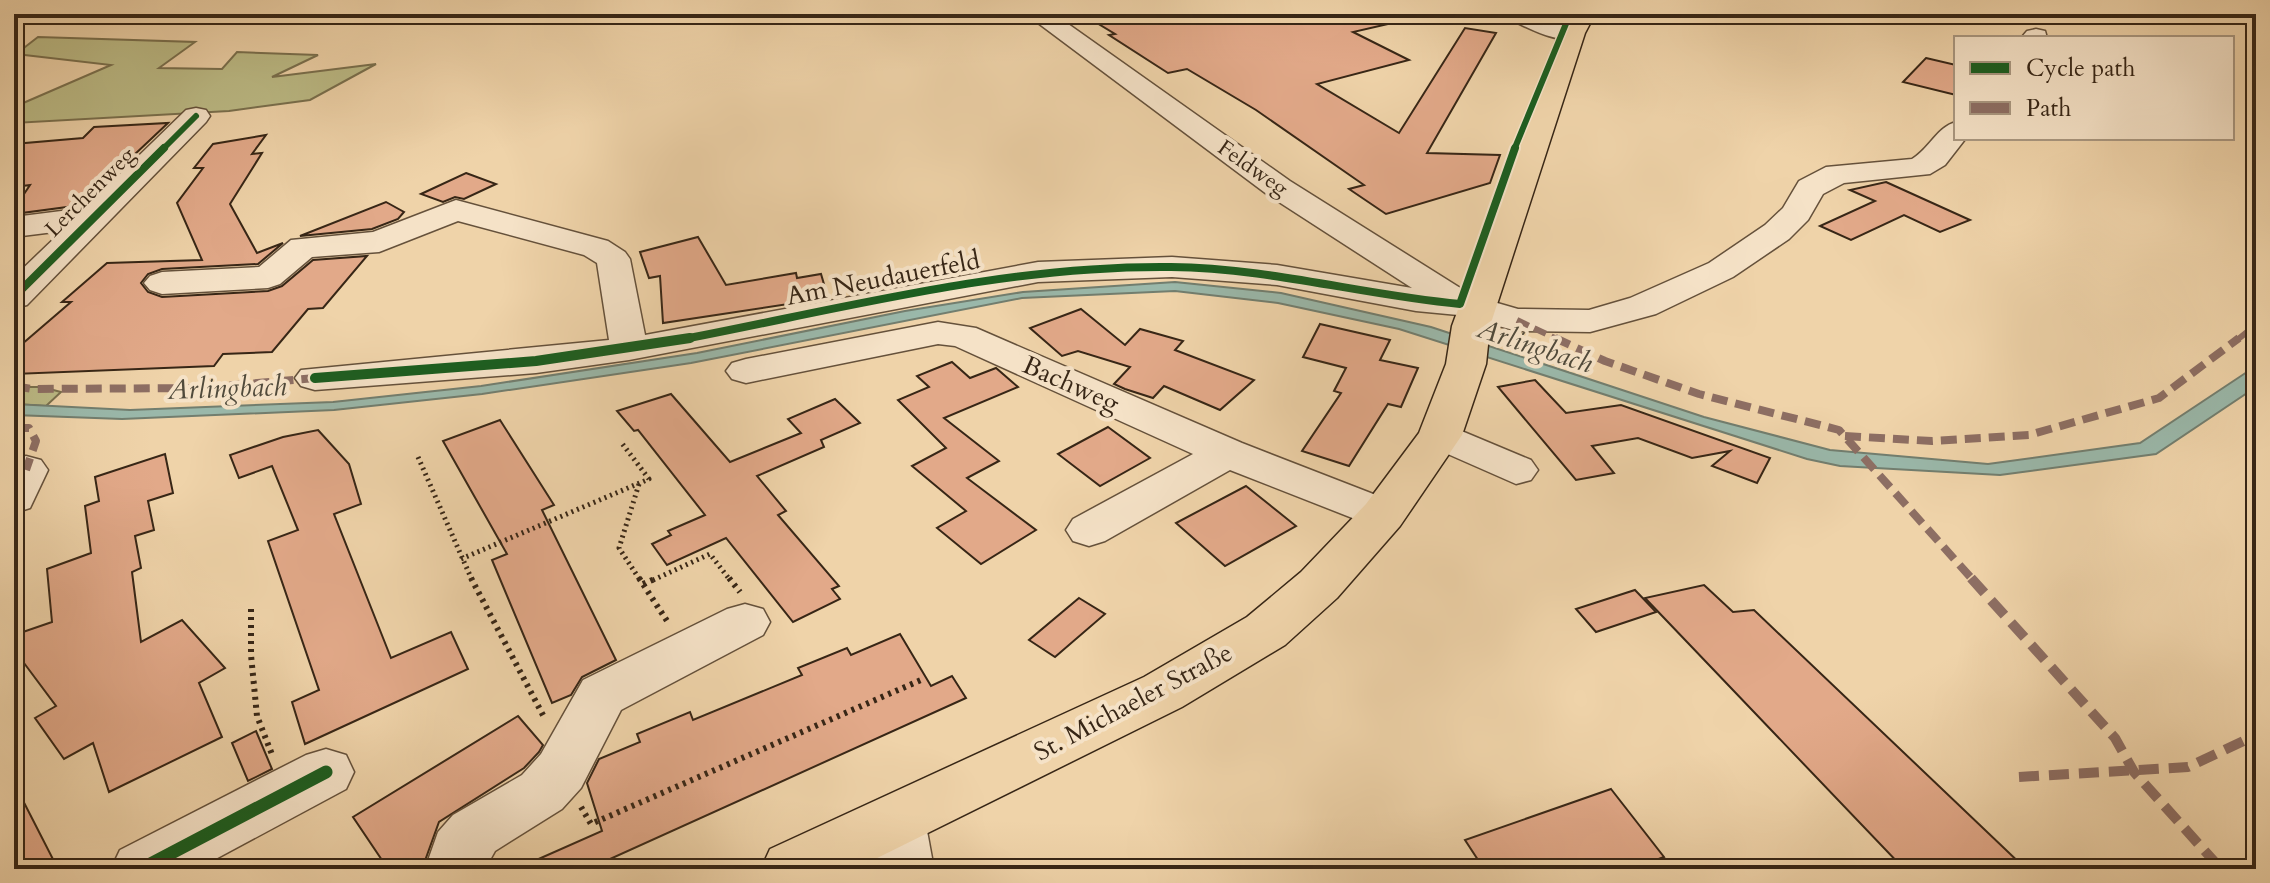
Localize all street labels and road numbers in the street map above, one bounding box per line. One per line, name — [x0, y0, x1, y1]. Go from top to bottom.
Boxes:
street label: Feldweg — [1212, 133, 1295, 204]
street label: Lerchenweg — [38, 140, 142, 244]
street label: Am Neudauerfeld — [783, 242, 983, 314]
street label: Bachweg — [1017, 347, 1125, 421]
street label: St. Michaeler Straße — [1028, 635, 1238, 769]

